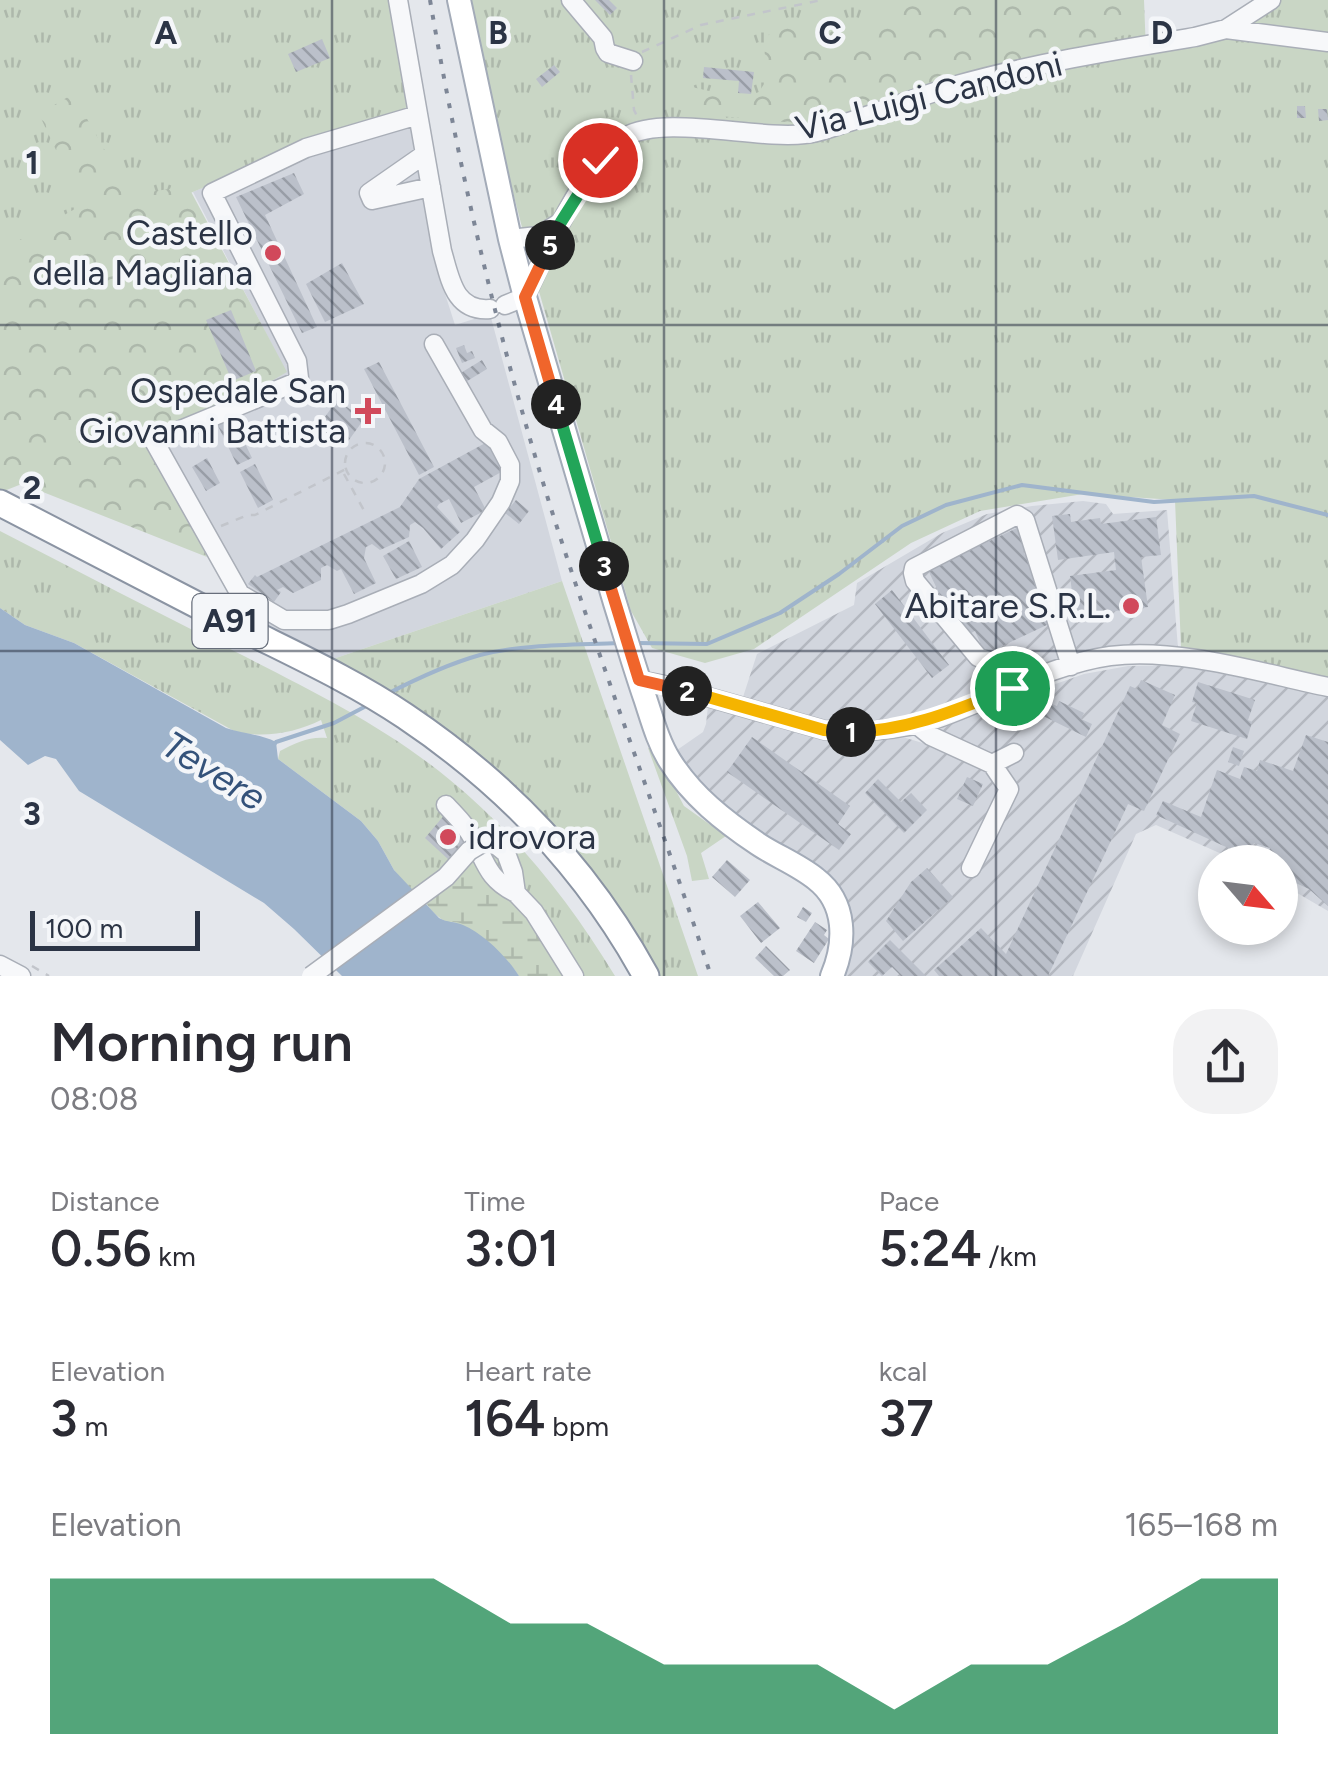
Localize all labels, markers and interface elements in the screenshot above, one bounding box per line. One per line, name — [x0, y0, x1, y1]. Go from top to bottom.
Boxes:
text: A — [155, 14, 178, 52]
text: B — [488, 14, 508, 52]
text: C — [818, 14, 842, 52]
text: D — [1151, 14, 1173, 52]
street label: Via Luigi Candoni — [791, 43, 1067, 149]
pin — [558, 118, 643, 203]
icon: check — [573, 133, 628, 188]
text: 1 — [25, 144, 39, 182]
place label: Castello della Magliana — [32, 212, 253, 294]
pin: 5 — [525, 220, 575, 270]
text: 5 — [542, 228, 558, 262]
marker: Castello della Magliana — [262, 242, 284, 264]
place label: Ospedale San Giovanni Battista — [79, 370, 346, 452]
pin: 4 — [531, 379, 581, 429]
text: 4 — [547, 387, 565, 421]
marker: Ospedale San Giovanni Battista — [355, 398, 381, 424]
text: 2 — [23, 469, 41, 507]
pin: 3 — [579, 541, 629, 591]
text: 3 — [596, 549, 612, 583]
place label: Abitare S.R.L. — [905, 585, 1111, 627]
road number: A91 — [192, 594, 268, 648]
marker: Abitare S.R.L. — [1120, 595, 1142, 617]
pin — [970, 646, 1055, 731]
icon: arrive — [985, 661, 1040, 716]
pin: 2 — [662, 666, 712, 716]
text: 2 — [679, 674, 695, 708]
pin: 1 — [826, 707, 876, 757]
text: 1 — [845, 715, 857, 749]
water label: Tevere — [154, 721, 274, 821]
text: 3 — [23, 795, 41, 833]
place label: idrovora — [468, 816, 596, 858]
marker: idrovora — [437, 826, 459, 848]
north arrow — [1198, 845, 1298, 945]
map controls — [1198, 845, 1298, 945]
scale bar — [30, 906, 200, 950]
text: 100 m — [45, 911, 123, 945]
text: Morning run — [50, 1009, 353, 1075]
button: share — [1173, 1009, 1278, 1114]
text: 08:08 — [50, 1080, 138, 1118]
text: Distance — [50, 1184, 160, 1218]
text: Time — [464, 1184, 525, 1218]
text: Pace — [879, 1184, 939, 1218]
text: 0.56 — [50, 1218, 151, 1279]
text: 3:01 — [464, 1218, 559, 1279]
text: 5:24 — [879, 1218, 982, 1279]
text: km — [151, 1239, 196, 1273]
text: /km — [982, 1239, 1037, 1273]
text: Elevation — [50, 1354, 165, 1388]
text: Heart rate — [464, 1354, 591, 1388]
text: kcal — [879, 1354, 928, 1388]
text: 3 — [50, 1388, 78, 1449]
text: 164 — [464, 1388, 545, 1449]
text: 37 — [879, 1388, 934, 1449]
text: m — [78, 1409, 108, 1443]
text: bpm — [545, 1409, 609, 1443]
text: Elevation — [50, 1506, 182, 1544]
text: 165–168 m — [1125, 1506, 1278, 1544]

